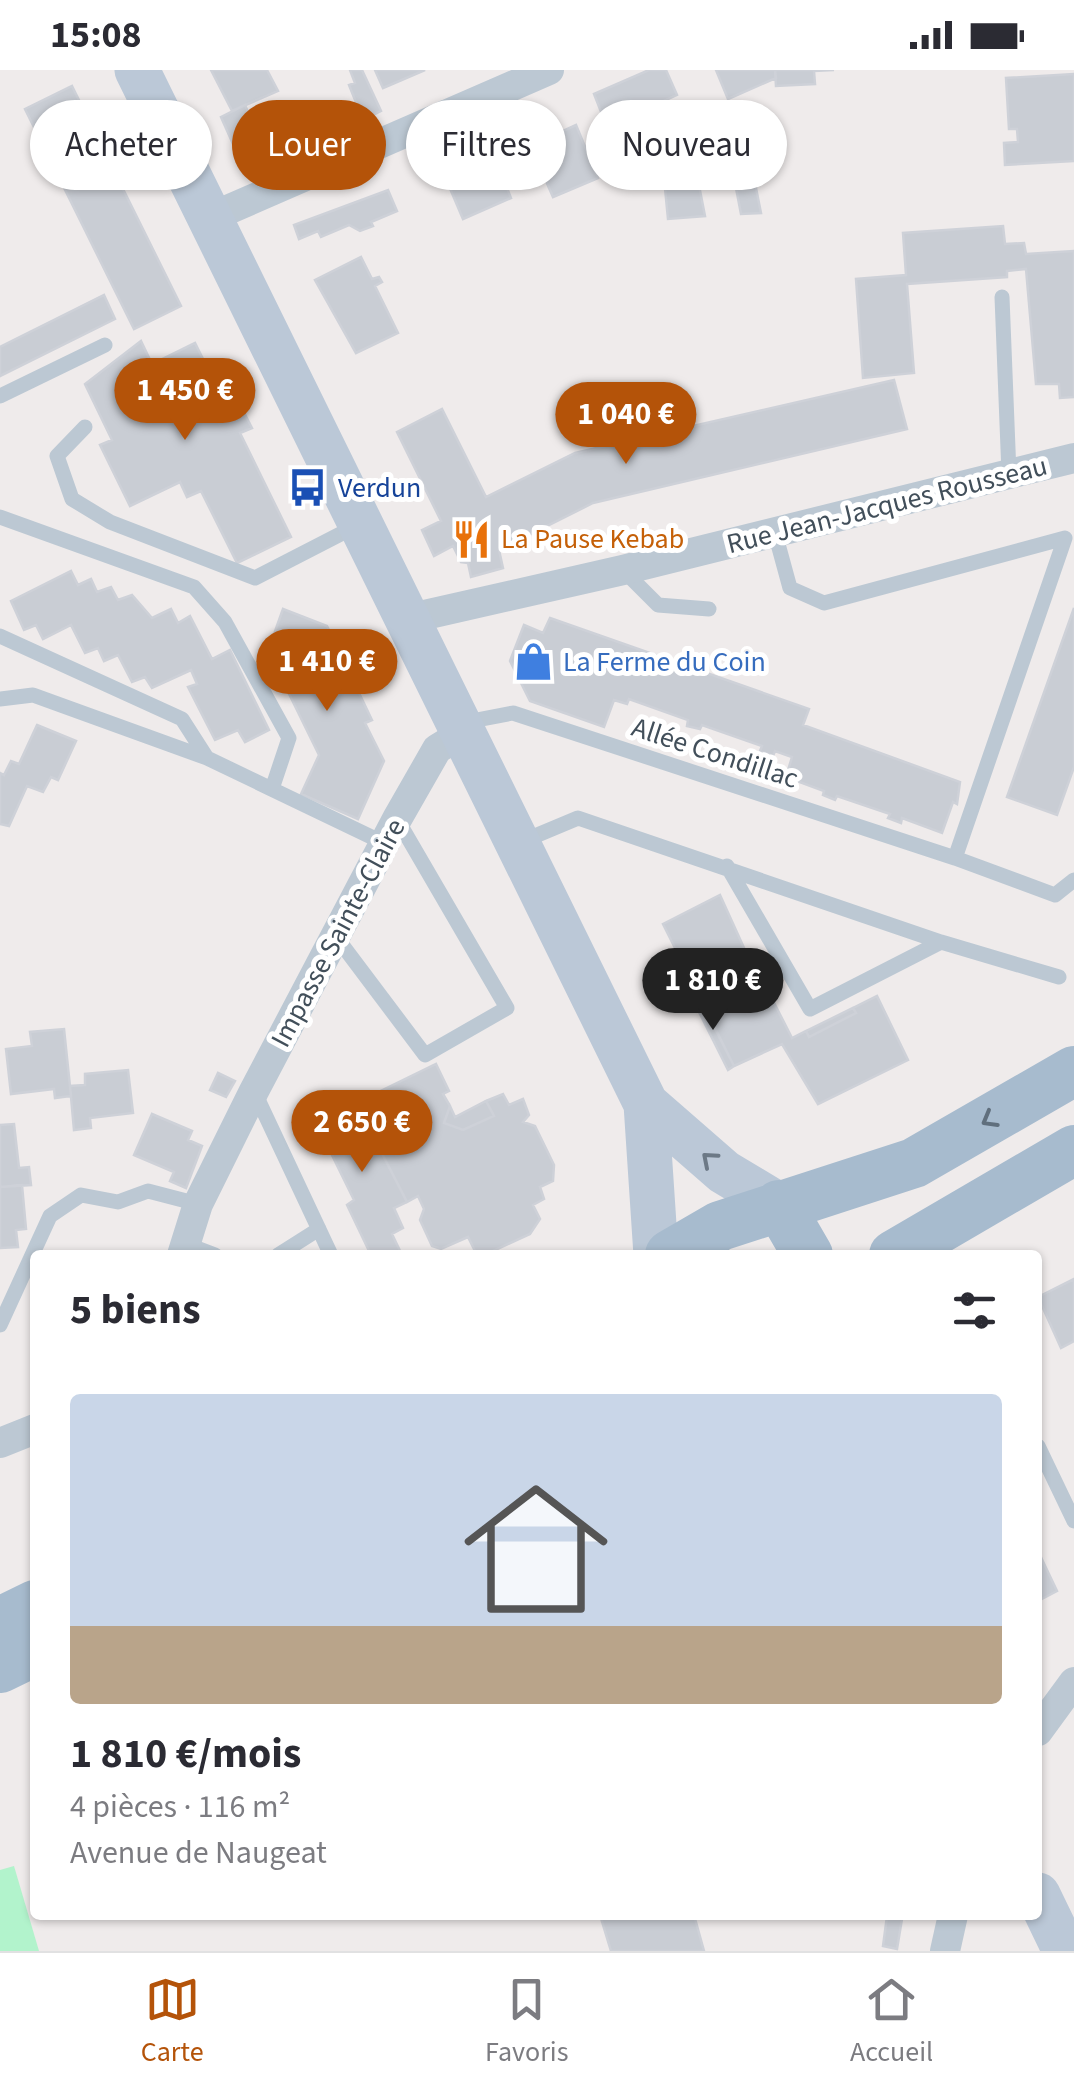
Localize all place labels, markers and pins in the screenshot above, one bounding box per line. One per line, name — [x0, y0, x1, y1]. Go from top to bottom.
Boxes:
pin: 1 450 € — [93, 358, 277, 443]
pin: 1 040 € — [534, 382, 718, 467]
bus stop icon: Verdun — [287, 467, 329, 509]
place label: Verdun — [338, 468, 421, 508]
restaurant icon: La Pause Kebab — [450, 518, 492, 560]
place label: La Pause Kebab — [501, 519, 684, 559]
pin: 1 410 € — [235, 629, 419, 714]
shop icon: La Ferme du Coin — [512, 641, 554, 683]
place label: La Ferme du Coin — [563, 642, 766, 682]
pin: 1 810 € — [621, 948, 805, 1033]
pin: 2 650 € — [270, 1090, 454, 1175]

